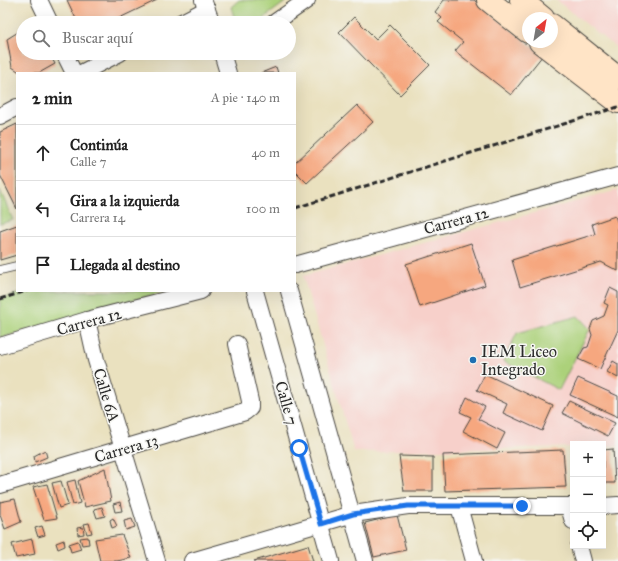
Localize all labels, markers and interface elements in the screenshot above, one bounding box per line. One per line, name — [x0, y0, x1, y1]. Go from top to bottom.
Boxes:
north arrow — [522, 12, 558, 48]
search box — [16, 16, 296, 60]
icon: search — [30, 27, 52, 49]
text: Buscar aquí — [62, 29, 133, 47]
text: 2 min — [32, 88, 72, 109]
text: A pie · 140 m — [211, 90, 280, 106]
text: Continúa — [70, 136, 128, 154]
icon: ahead — [32, 142, 54, 164]
text: 40 m — [251, 145, 280, 161]
text: Calle 7 — [70, 154, 107, 170]
text: Gira a la izquierda — [70, 192, 179, 210]
icon: left — [32, 198, 54, 220]
text: 100 m — [246, 201, 280, 217]
street label: Carrera 12 — [421, 203, 491, 238]
text: Carrera 14 — [70, 210, 125, 226]
icon: arrive — [32, 254, 54, 276]
text: Llegada al destino — [70, 256, 180, 274]
street label: Carrera 12 — [54, 304, 124, 339]
place label: IEM Liceo Integrado — [481, 342, 557, 380]
marker: IEM Liceo Integrado — [468, 355, 478, 365]
street label: Calle 6A — [89, 366, 124, 425]
street label: Calle 7 — [271, 379, 302, 427]
street label: Carrera 13 — [92, 430, 160, 467]
route start — [290, 439, 308, 457]
map controls — [570, 441, 606, 549]
button: + — [570, 441, 606, 477]
button: − — [570, 477, 606, 513]
route end — [513, 497, 531, 515]
button: locate — [570, 513, 606, 549]

